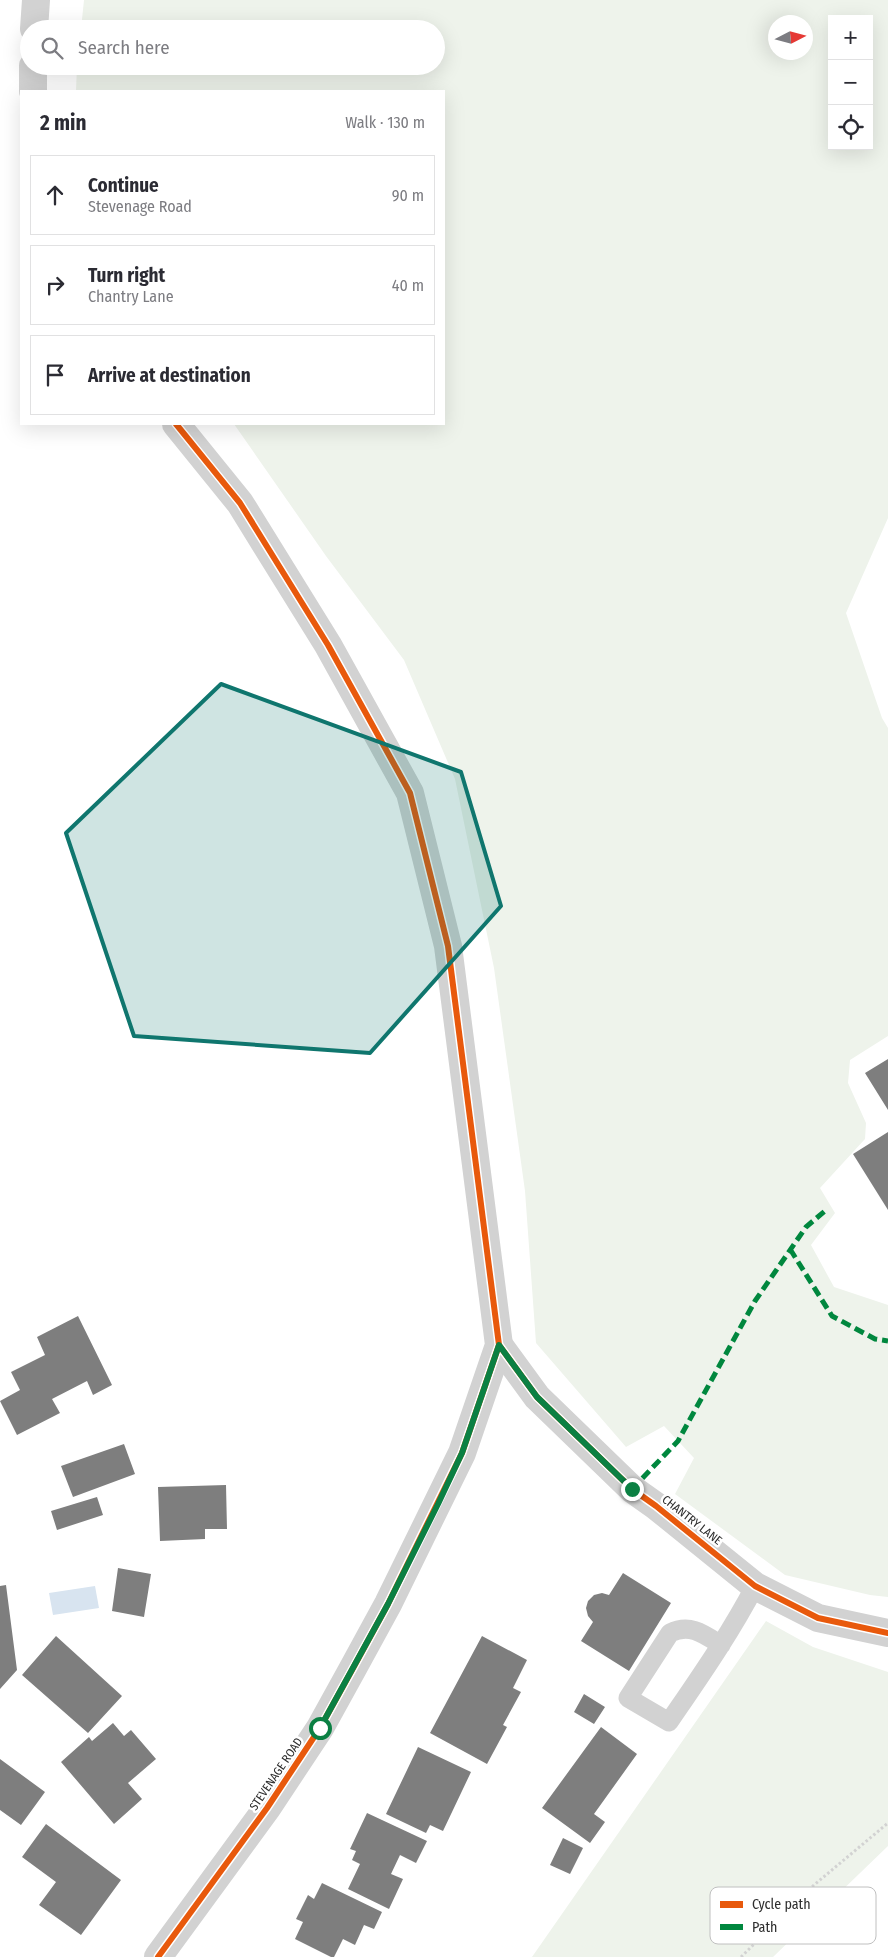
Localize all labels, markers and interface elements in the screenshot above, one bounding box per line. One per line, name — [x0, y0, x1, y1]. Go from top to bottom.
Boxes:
north arrow — [768, 15, 813, 60]
map controls — [828, 15, 873, 150]
button: + — [828, 15, 873, 60]
search box — [20, 20, 445, 75]
icon: search — [38, 34, 66, 62]
text: Search here — [78, 36, 170, 59]
button: − — [828, 60, 873, 105]
button: locate — [828, 105, 873, 150]
text: 2 min — [40, 110, 87, 136]
text: Walk · 130 m — [345, 113, 425, 132]
text: Continue — [88, 174, 159, 197]
icon: ahead — [41, 181, 69, 209]
text: 90 m — [392, 186, 424, 205]
text: Stevenage Road — [88, 197, 192, 216]
text: Turn right — [88, 264, 165, 287]
icon: right — [41, 271, 69, 299]
text: 40 m — [392, 276, 424, 295]
text: Chantry Lane — [88, 287, 174, 306]
icon: arrive — [41, 361, 69, 389]
text: Arrive at destination — [88, 364, 251, 387]
route end — [621, 1478, 644, 1501]
street label: CHANTRY LANE — [659, 1492, 725, 1548]
route start — [309, 1717, 332, 1740]
street label: STEVENAGE ROAD — [247, 1735, 305, 1813]
legend — [710, 1887, 876, 1944]
text: Cycle path — [752, 1896, 811, 1913]
text: Path — [752, 1919, 777, 1936]

